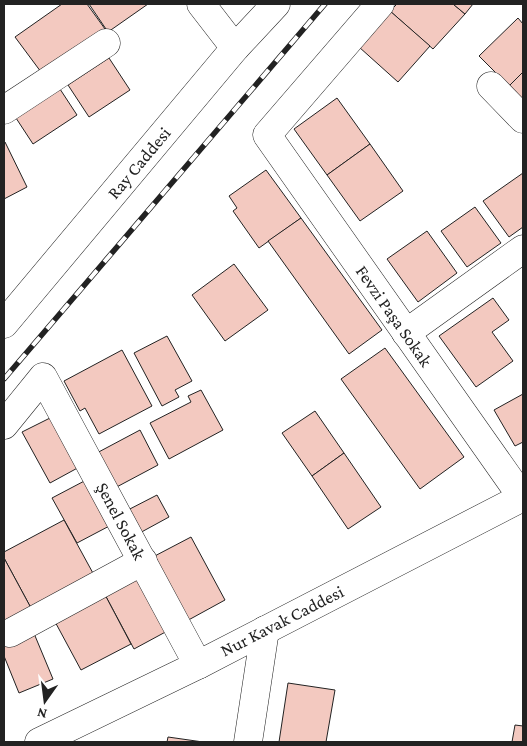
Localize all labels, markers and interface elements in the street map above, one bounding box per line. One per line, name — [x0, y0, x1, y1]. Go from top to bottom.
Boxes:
street label: Ray Caddesi — [103, 123, 175, 203]
street label: Fevzi Paşa Sokak — [352, 262, 437, 371]
street label: Şenel Sokak — [92, 479, 150, 563]
street label: Nur Kavak Caddesi — [217, 581, 347, 661]
north arrow — [20, 676, 70, 726]
text: N — [35, 705, 48, 723]

